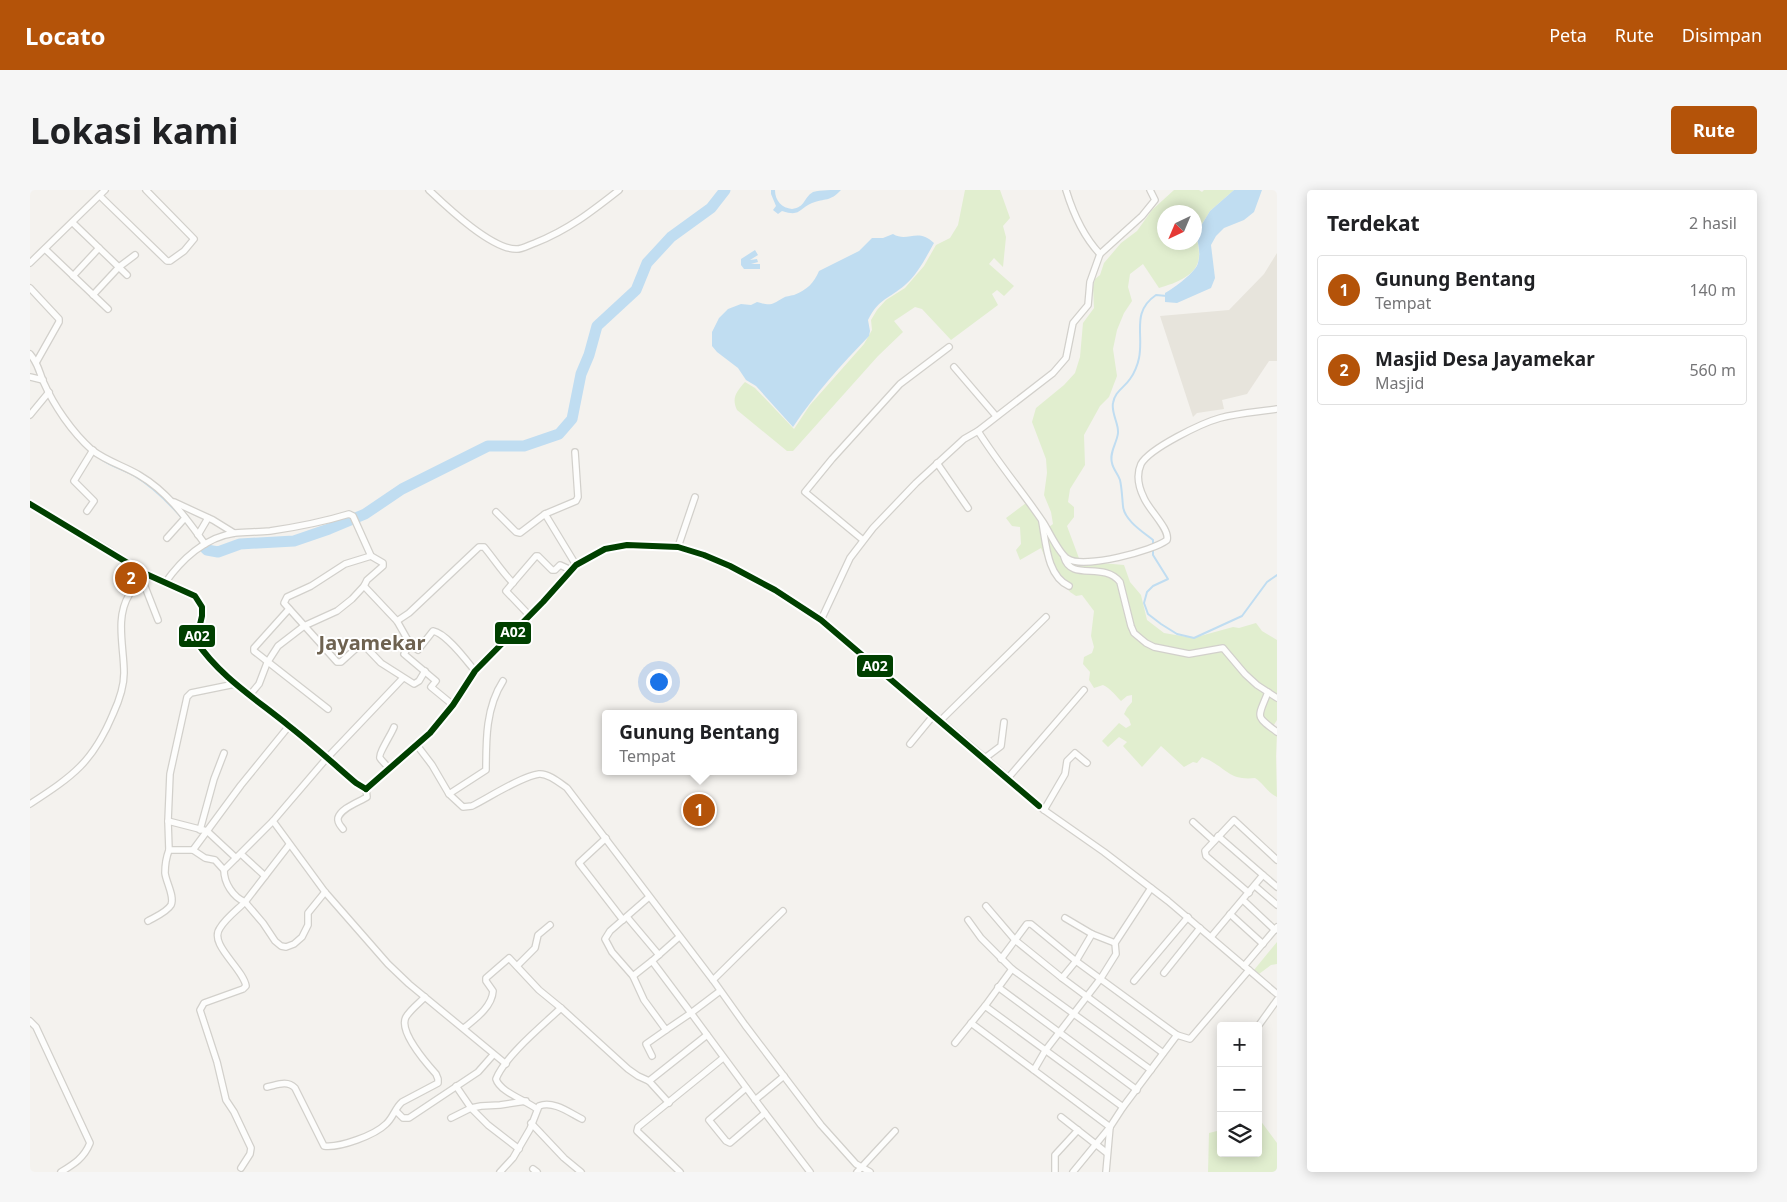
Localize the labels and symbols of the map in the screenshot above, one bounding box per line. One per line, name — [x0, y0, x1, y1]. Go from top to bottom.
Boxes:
north arrow — [1157, 205, 1202, 250]
pin: 2 — [115, 559, 147, 597]
line badge: A02 — [494, 621, 532, 645]
text: A02 — [500, 622, 526, 641]
line badge: A02 — [178, 624, 216, 648]
text: A02 — [184, 626, 210, 645]
district label: Jayamekar — [317, 629, 425, 656]
line badge: A02 — [856, 654, 894, 678]
text: A02 — [862, 656, 888, 675]
your location — [646, 669, 672, 695]
pin: 1 — [683, 791, 715, 829]

